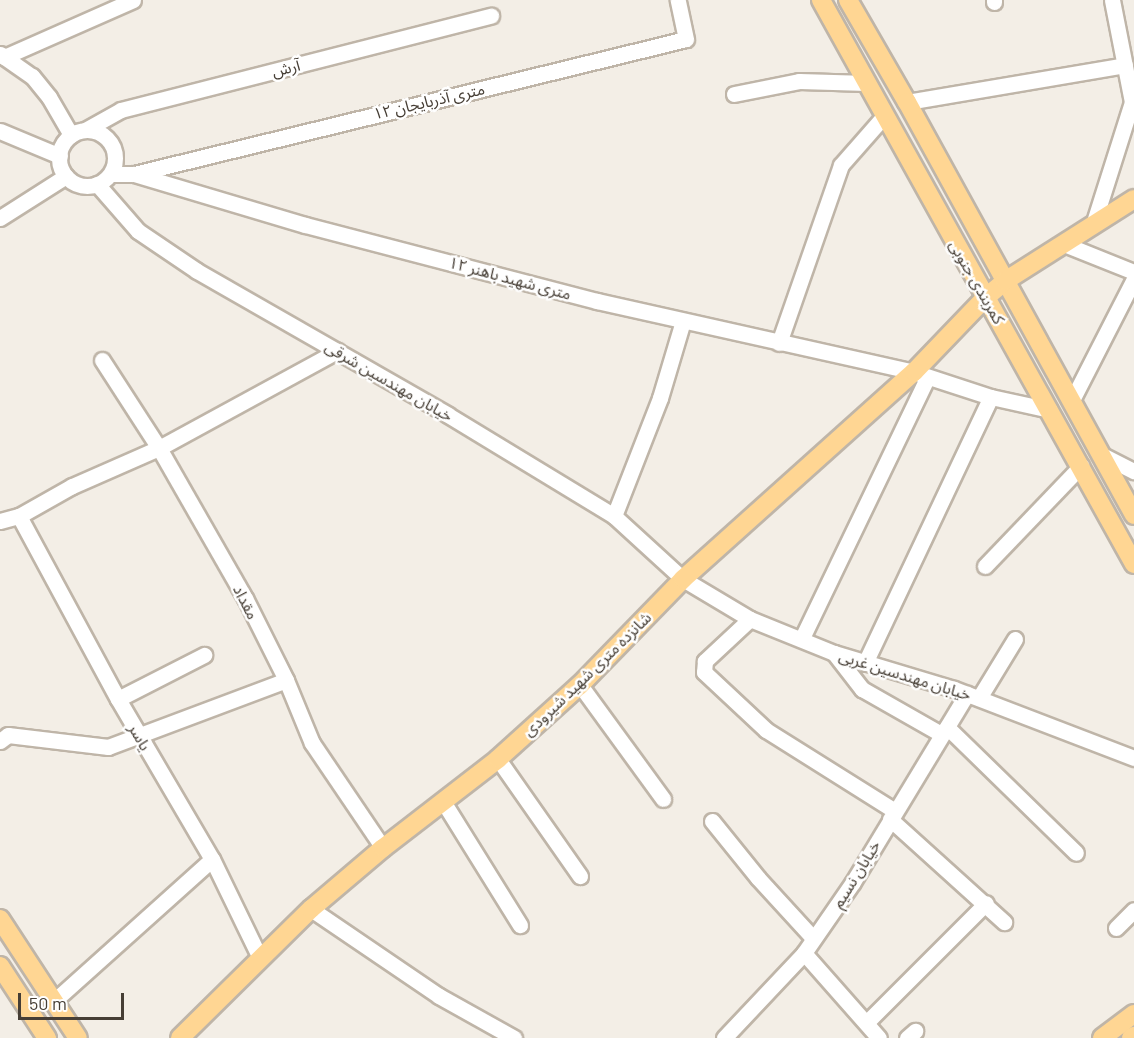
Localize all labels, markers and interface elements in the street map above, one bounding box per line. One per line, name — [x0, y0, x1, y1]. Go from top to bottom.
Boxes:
street label: آرش — [270, 55, 302, 81]
street label: ۱۲ متری آذربایجان — [371, 79, 487, 123]
street label: کمربندی جنوبی — [945, 237, 1009, 327]
street label: ۱۲ متری شهید باهنر — [447, 252, 573, 304]
street label: خیابان مهندسین شرقی — [322, 337, 456, 425]
street label: مقداد — [229, 581, 263, 623]
street label: شانزده متری شهید شیرودی — [519, 608, 655, 740]
street label: خیابان مهندسین غربی — [837, 646, 973, 704]
street label: یاسر — [125, 720, 155, 754]
street label: خیابان نسیم — [828, 837, 884, 911]
scale bar — [21, 981, 128, 1019]
text: 50 m — [29, 992, 67, 1014]

